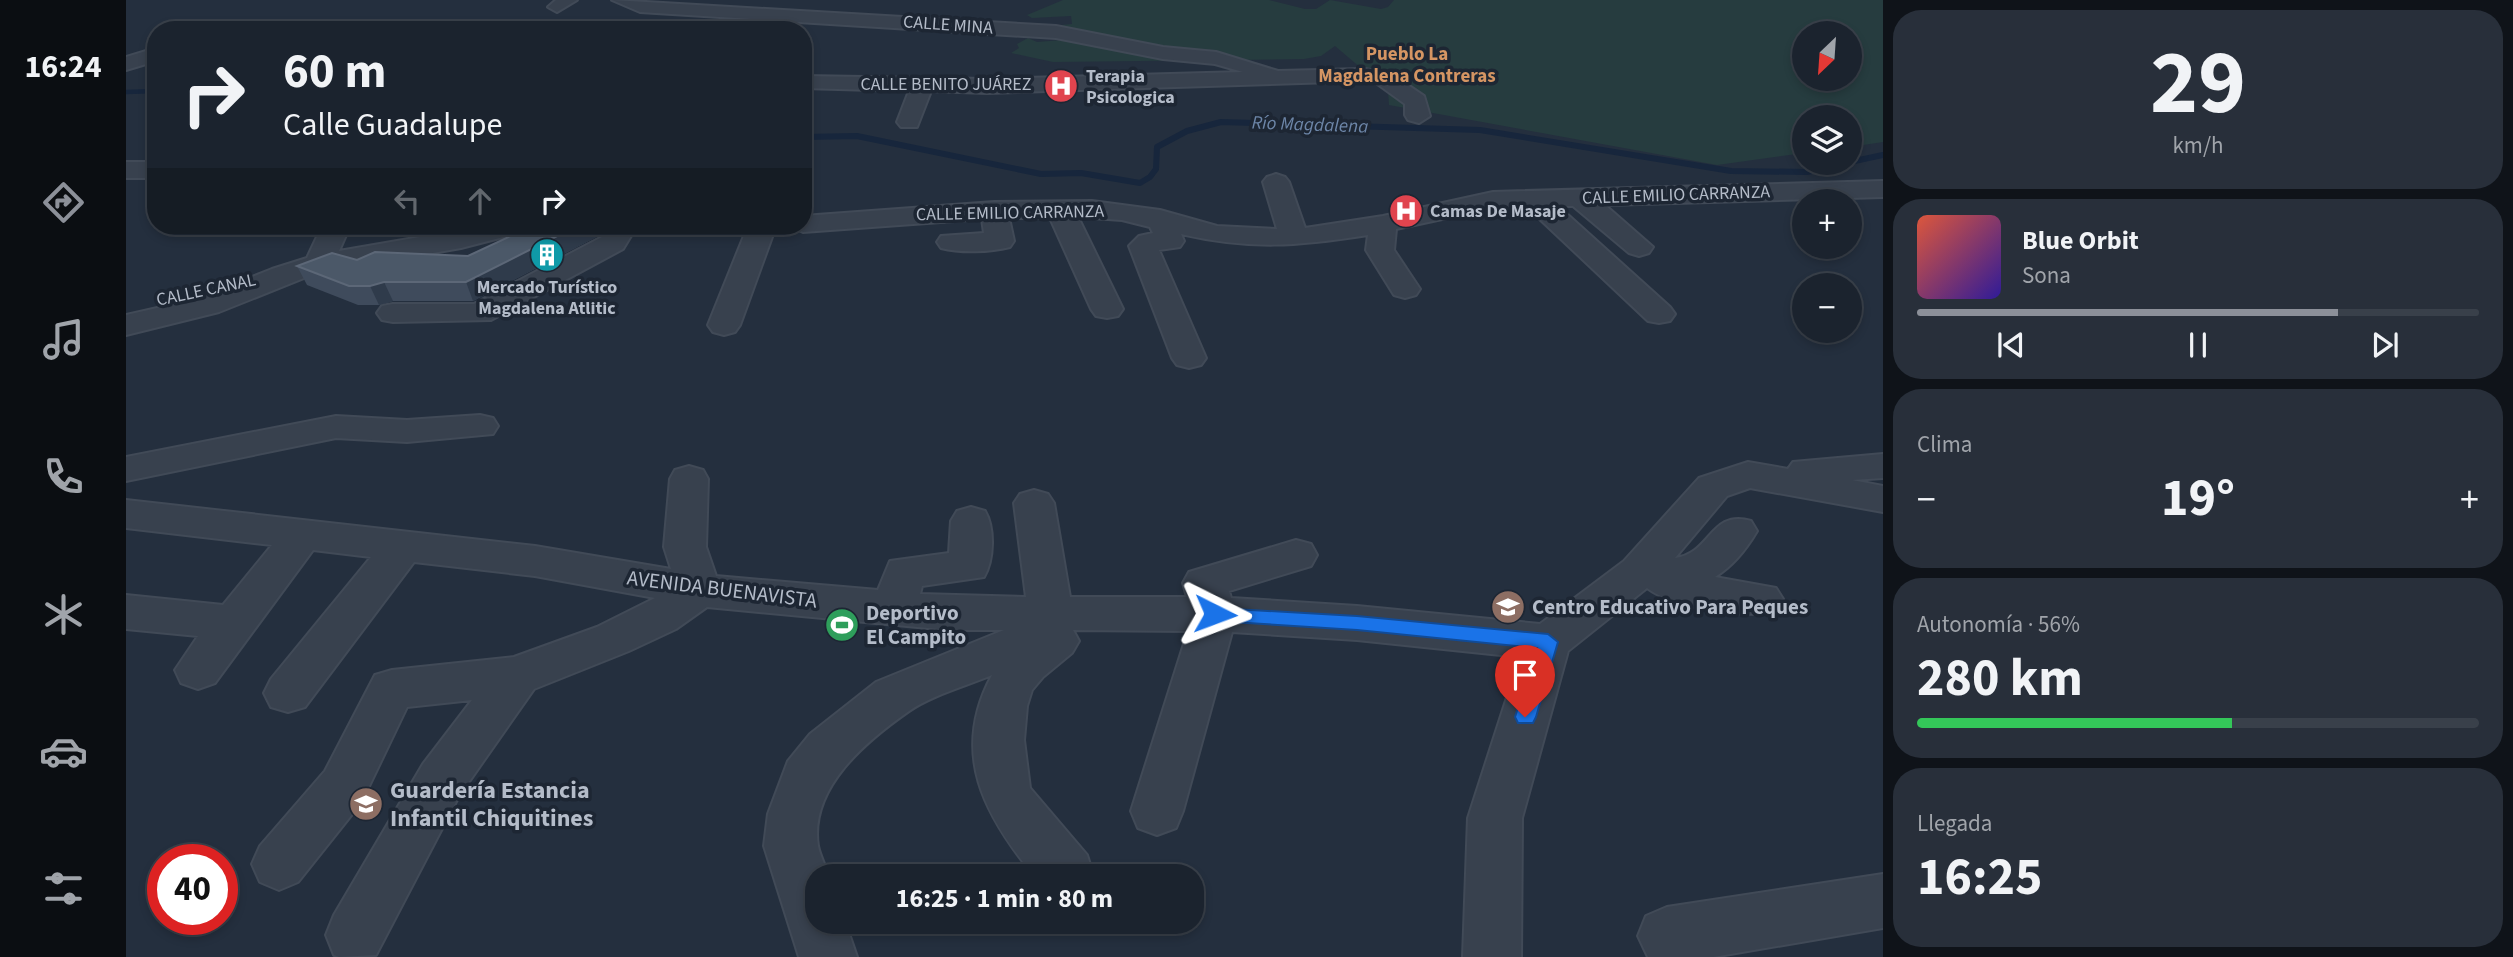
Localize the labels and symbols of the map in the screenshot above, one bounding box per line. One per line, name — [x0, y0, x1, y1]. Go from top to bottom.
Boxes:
street label: CALLE MINA — [902, 9, 994, 41]
north arrow — [1792, 21, 1862, 91]
district label: Pueblo La Magdalena Contreras — [1318, 41, 1496, 90]
place label: Terapia Psicologica — [1086, 64, 1175, 110]
hospital icon: Terapia Psicologica — [1042, 67, 1080, 105]
street label: CALLE BENITO JUÁREZ — [860, 72, 1032, 97]
water label: Río Magdalena — [1251, 109, 1369, 141]
street label: CALLE EMILIO CARRANZA — [1582, 179, 1771, 211]
hospital icon: Camas De Masaje — [1387, 192, 1425, 230]
street label: CALLE EMILIO CARRANZA — [916, 199, 1105, 227]
place label: Camas De Masaje — [1430, 199, 1566, 224]
building icon: Mercado Turístico Magdalena Atlitic — [528, 236, 566, 274]
street label: CALLE CANAL — [154, 267, 258, 313]
place label: Mercado Turístico Magdalena Atlitic — [477, 275, 617, 321]
street label: AVENIDA BUENAVISTA — [625, 562, 819, 616]
position arrow — [1178, 577, 1252, 651]
school or university icon: Centro Educativo Para Peques — [1489, 588, 1527, 626]
place label: Centro Educativo Para Peques — [1532, 592, 1808, 622]
place label: Deportivo El Campito — [866, 598, 966, 652]
sports icon: Deportivo El Campito — [823, 606, 861, 644]
pin — [1495, 645, 1555, 717]
place label: Guardería Estancia Infantil Chiquitines — [390, 773, 593, 836]
school or university icon: Guardería Estancia Infantil Chiquitines — [347, 785, 385, 823]
speed limit sign: 40 — [147, 844, 238, 935]

